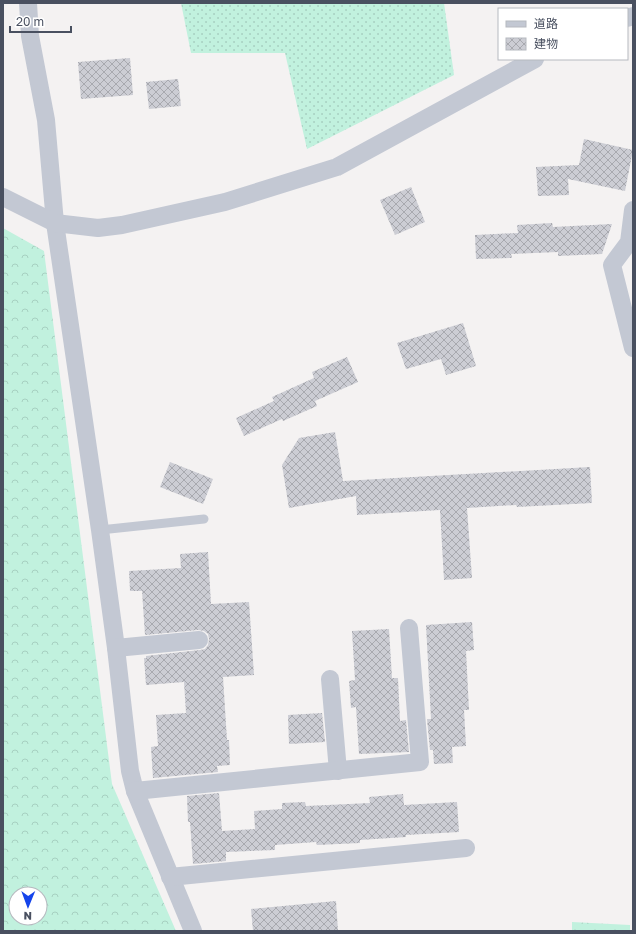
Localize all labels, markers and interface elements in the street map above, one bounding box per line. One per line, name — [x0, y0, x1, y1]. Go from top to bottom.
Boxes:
scale bar — [10, 8, 71, 34]
legend — [498, 8, 628, 60]
text: 20 m — [16, 14, 44, 29]
text: 道路 — [534, 16, 558, 31]
text: 建物 — [534, 36, 558, 51]
north arrow — [8, 886, 48, 926]
text: N — [24, 910, 32, 923]

